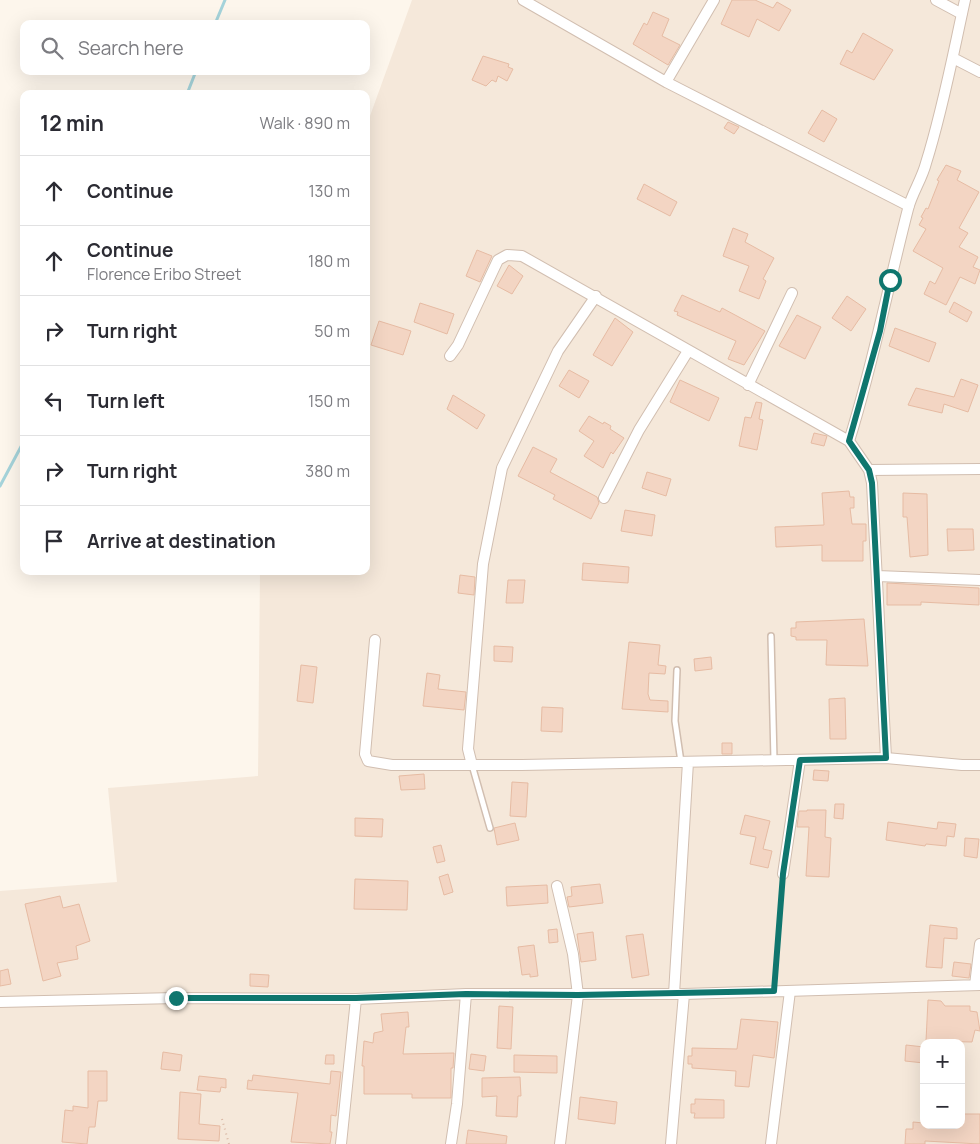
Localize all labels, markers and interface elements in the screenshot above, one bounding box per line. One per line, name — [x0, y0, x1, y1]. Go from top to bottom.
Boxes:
search box — [20, 20, 370, 75]
icon: search — [38, 34, 66, 62]
text: Search here — [78, 35, 184, 61]
text: 12 min — [40, 109, 104, 137]
text: Walk · 890 m — [259, 112, 350, 134]
icon: ahead — [40, 177, 68, 205]
text: Continue — [87, 178, 173, 204]
text: 130 m — [308, 180, 350, 202]
text: Continue — [87, 237, 173, 263]
icon: ahead — [40, 247, 68, 275]
text: 180 m — [308, 250, 350, 272]
text: Florence Eribo Street — [87, 263, 241, 285]
route start — [879, 269, 902, 292]
icon: right — [40, 317, 68, 345]
text: Turn right — [87, 318, 177, 344]
text: 50 m — [314, 320, 350, 342]
icon: left — [40, 387, 68, 415]
text: Turn left — [87, 388, 165, 414]
text: 150 m — [308, 390, 350, 412]
icon: right — [40, 457, 68, 485]
text: Turn right — [87, 458, 177, 484]
text: 380 m — [305, 460, 350, 482]
icon: arrive — [40, 527, 68, 555]
text: Arrive at destination — [87, 528, 276, 554]
route end — [165, 987, 188, 1010]
map controls — [920, 1039, 965, 1129]
button: + — [920, 1039, 965, 1084]
button: − — [920, 1084, 965, 1129]

